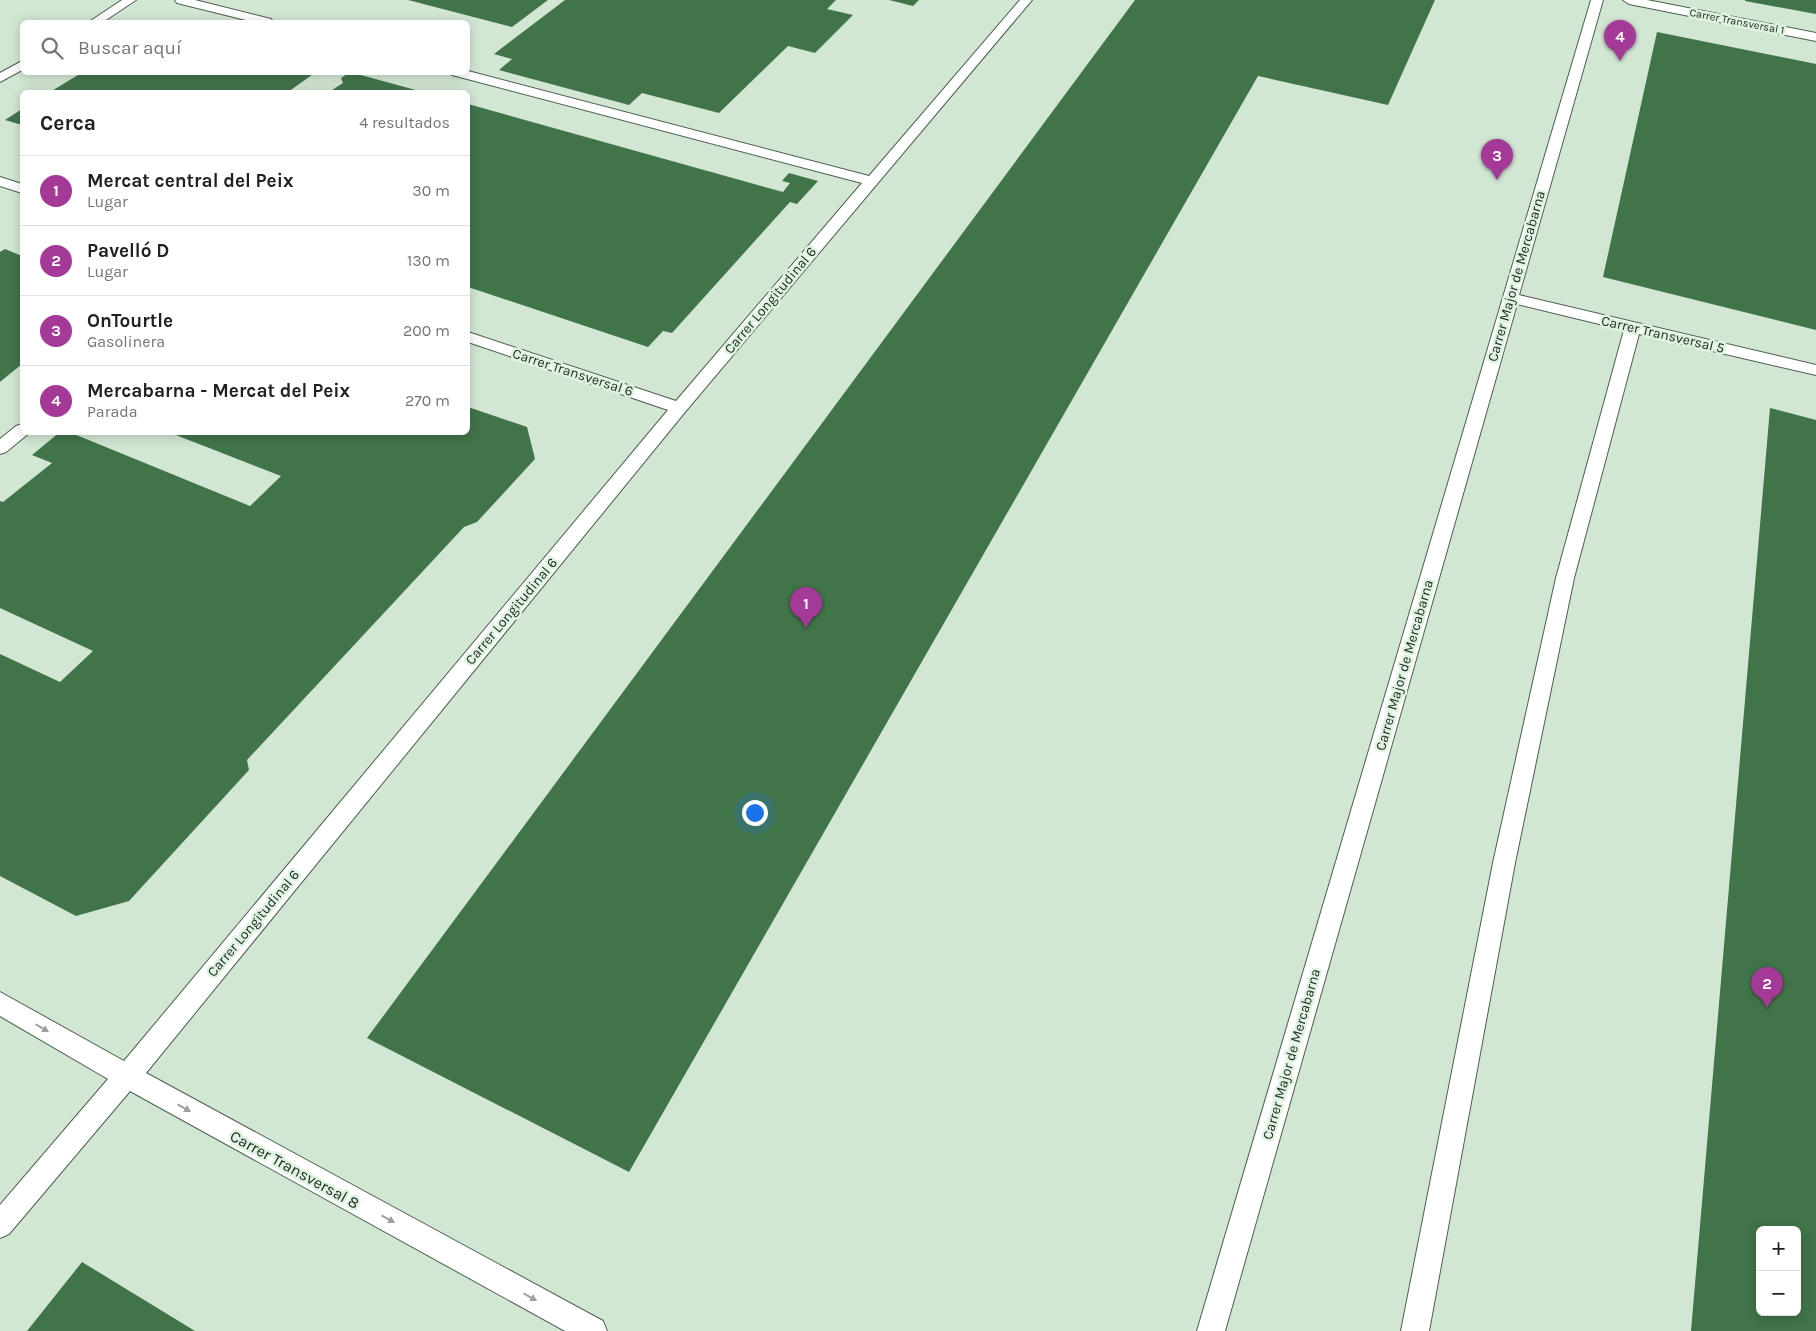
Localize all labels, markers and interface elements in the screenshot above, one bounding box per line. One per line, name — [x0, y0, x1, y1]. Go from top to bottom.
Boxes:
street label: Carrer Transversal 1 — [1688, 6, 1785, 37]
search box — [20, 20, 470, 75]
pin: 4 — [1604, 20, 1636, 61]
icon: search — [38, 34, 66, 62]
text: Buscar aquí — [78, 37, 182, 59]
text: Cerca — [40, 111, 96, 135]
text: 4 resultados — [359, 113, 450, 132]
pin: 3 — [1481, 139, 1513, 180]
text: Mercat central del Peix — [87, 170, 293, 192]
text: 1 — [53, 181, 59, 200]
text: 30 m — [412, 181, 450, 200]
street label: Carrer Major de Mercabarna — [1484, 189, 1549, 364]
text: Lugar — [87, 192, 128, 211]
text: Pavelló D — [87, 240, 169, 262]
street label: Carrer Longitudinal 6 — [721, 243, 820, 357]
text: 2 — [51, 251, 61, 270]
text: 130 m — [407, 251, 450, 270]
text: Lugar — [87, 262, 128, 281]
text: OnTourtle — [87, 310, 173, 332]
street label: Carrer Transversal 5 — [1600, 312, 1726, 357]
text: 3 — [51, 321, 61, 340]
text: 200 m — [403, 321, 450, 340]
text: Gasolinera — [87, 332, 165, 351]
street label: Carrer Transversal 6 — [510, 345, 635, 400]
text: Mercabarna - Mercat del Peix — [87, 380, 350, 402]
text: 4 — [51, 391, 61, 410]
text: 270 m — [405, 391, 450, 410]
text: Parada — [87, 402, 138, 421]
street label: Carrer Longitudinal 6 — [462, 554, 561, 668]
street label: Carrer Major de Mercabarna — [1372, 578, 1437, 753]
pin: 1 — [790, 587, 822, 628]
your location — [742, 800, 768, 826]
street label: Carrer Longitudinal 6 — [204, 866, 303, 980]
street label: Carrer Major de Mercabarna — [1259, 967, 1324, 1142]
pin: 2 — [1751, 967, 1783, 1008]
one-way arrow — [36, 1023, 49, 1032]
one-way arrow — [177, 1103, 190, 1112]
street label: Carrer Transversal 8 — [227, 1126, 363, 1213]
one-way arrow — [381, 1215, 394, 1224]
map controls — [1756, 1226, 1801, 1316]
button: + — [1756, 1226, 1801, 1271]
button: − — [1756, 1271, 1801, 1316]
one-way arrow — [523, 1293, 538, 1301]

